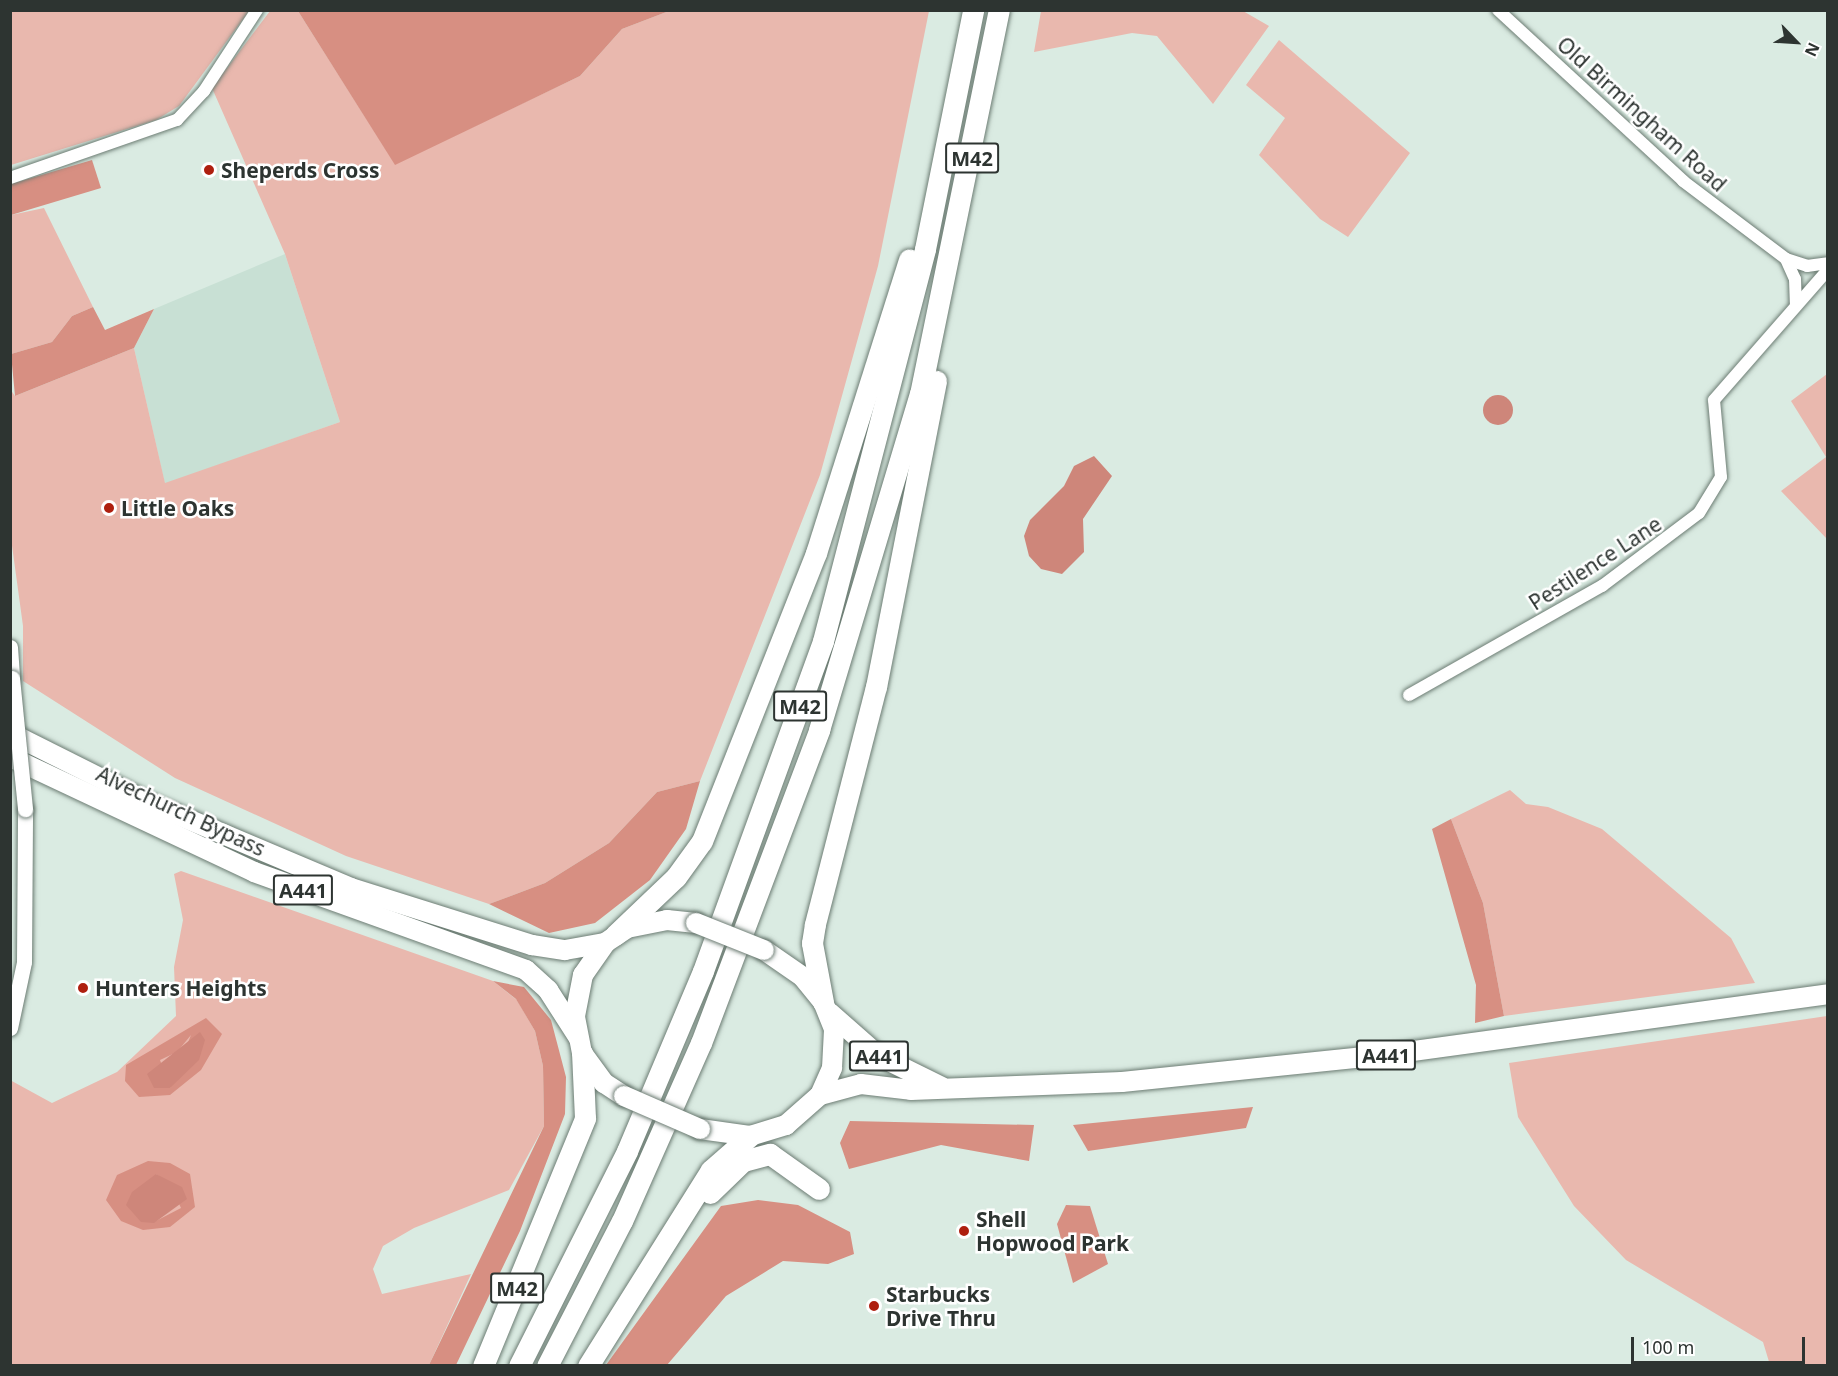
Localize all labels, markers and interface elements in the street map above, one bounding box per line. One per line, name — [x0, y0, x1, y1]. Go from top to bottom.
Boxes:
north arrow — [1766, 12, 1826, 72]
street label: Old Birmingham Road — [1552, 31, 1732, 197]
text: N — [1800, 39, 1825, 60]
road number: M42 — [945, 141, 999, 175]
place label: Sheperds Cross — [221, 157, 379, 183]
marker: Sheperds Cross — [202, 163, 216, 177]
place label: Little Oaks — [121, 495, 234, 521]
marker: Little Oaks — [102, 501, 116, 515]
street label: Pestilence Lane — [1524, 511, 1666, 615]
road number: M42 — [773, 689, 827, 723]
street label: Alvechurch Bypass — [93, 761, 269, 861]
road number: A441 — [272, 873, 334, 907]
place label: Hunters Heights — [95, 975, 267, 1001]
marker: Hunters Heights — [76, 981, 90, 995]
road number: A441 — [1354, 1038, 1418, 1072]
road number: A441 — [848, 1039, 910, 1073]
place label: Shell Hopwood Park — [976, 1206, 1129, 1256]
marker: Shell Hopwood Park — [957, 1224, 971, 1238]
road number: M42 — [490, 1271, 544, 1305]
place label: Starbucks Drive Thru — [886, 1281, 996, 1331]
marker: Starbucks Drive Thru — [867, 1299, 881, 1313]
scale bar — [1634, 1325, 1808, 1363]
text: 100 m — [1642, 1335, 1694, 1359]

